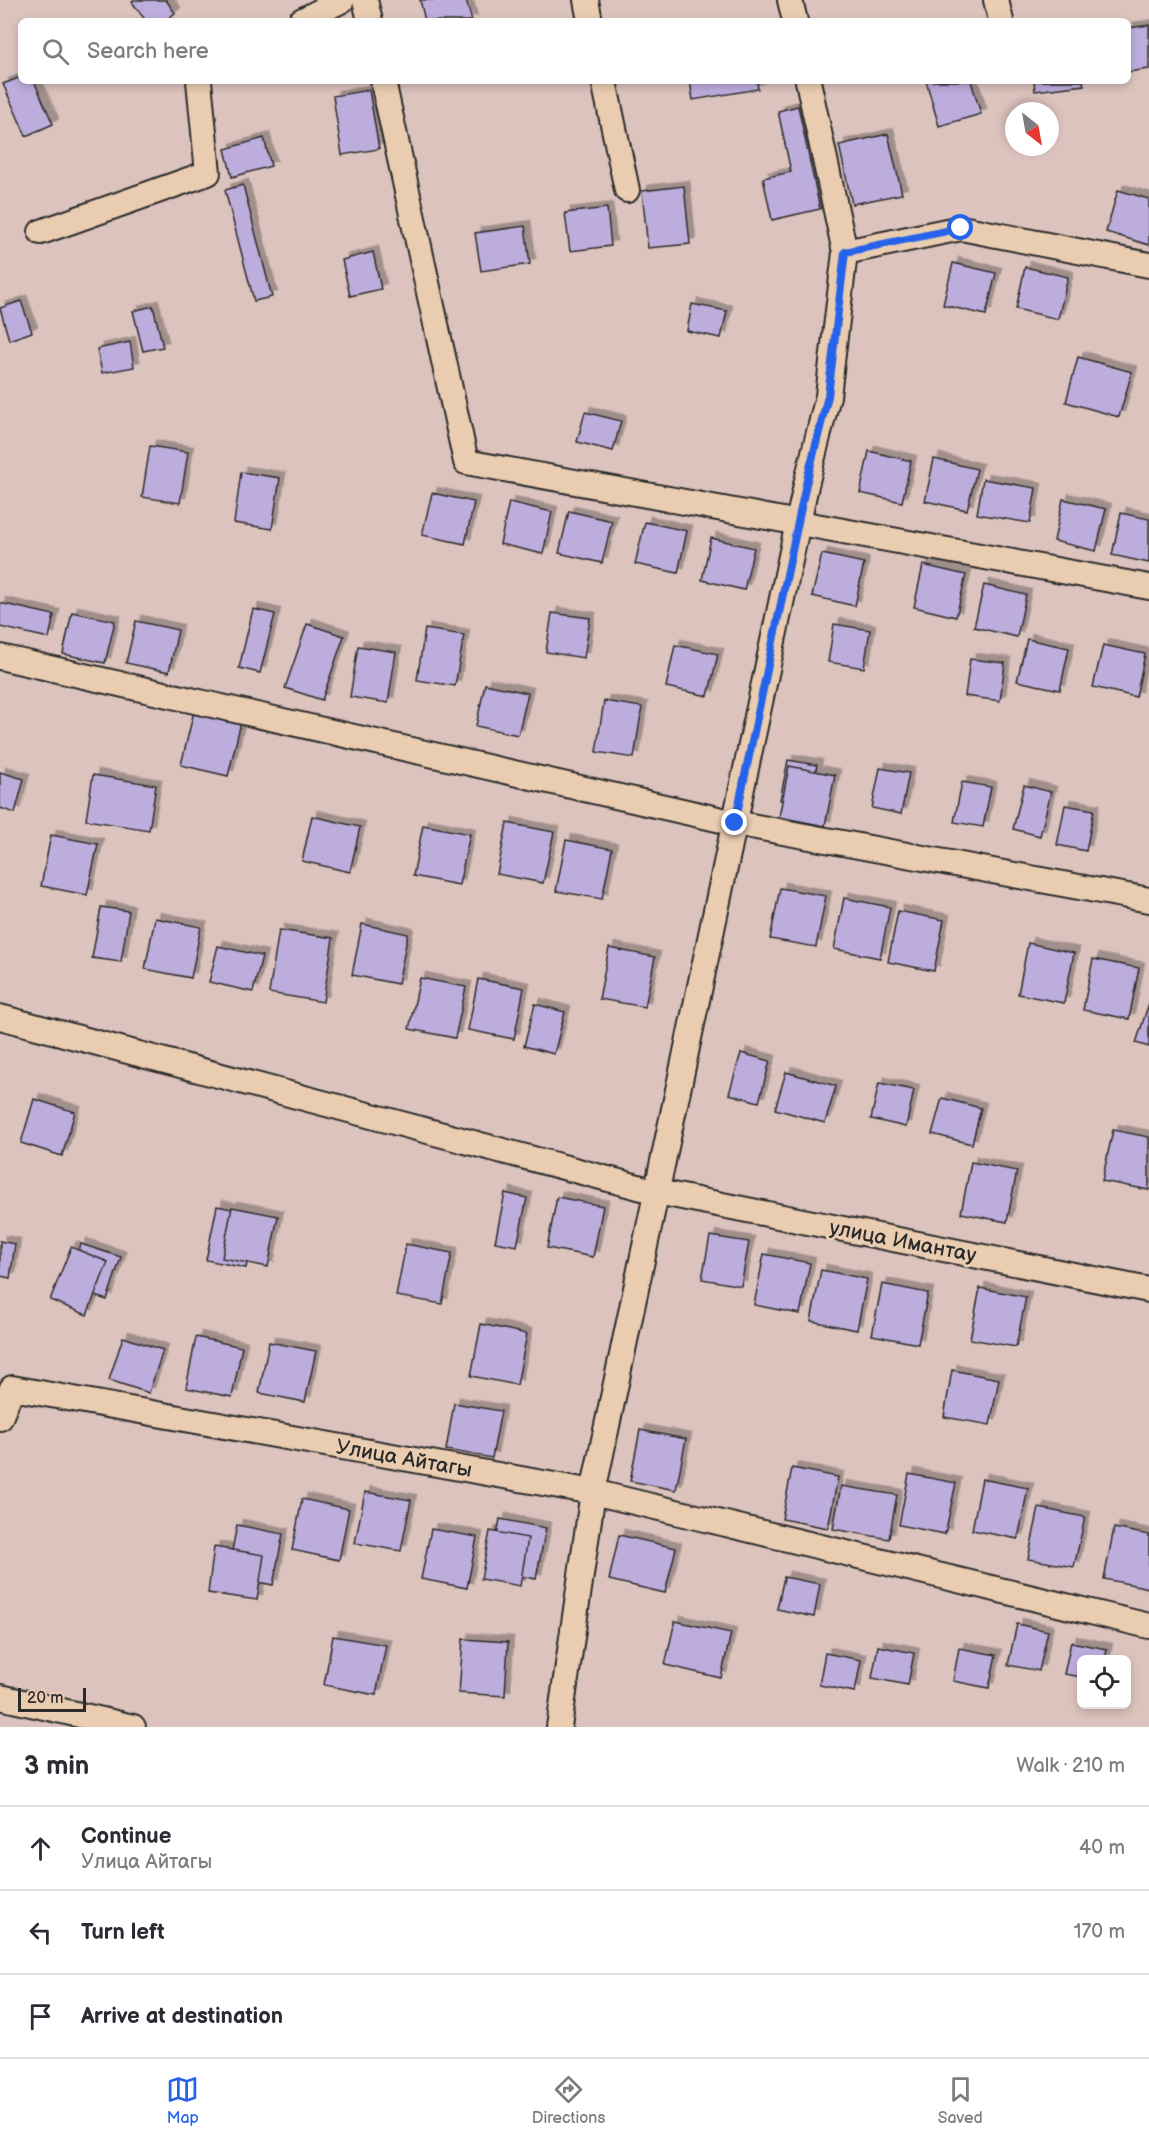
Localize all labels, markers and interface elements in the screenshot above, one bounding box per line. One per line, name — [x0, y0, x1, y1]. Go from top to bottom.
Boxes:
search box — [18, 18, 1131, 84]
icon: search — [39, 35, 72, 68]
text: Search here — [87, 38, 209, 65]
north arrow — [1005, 102, 1059, 156]
route start — [947, 214, 973, 240]
route end — [721, 809, 747, 835]
street label: улица Имантау — [827, 1215, 979, 1268]
street label: Улица Айтагы — [334, 1434, 474, 1483]
map controls — [1077, 1655, 1131, 1709]
button: locate — [1077, 1655, 1131, 1709]
scale bar — [18, 1685, 86, 1712]
text: 20 m — [27, 1689, 63, 1708]
text: 3 min — [24, 1751, 89, 1782]
text: Walk · 210 m — [1016, 1754, 1125, 1778]
text: Continue — [81, 1823, 171, 1850]
icon: ahead — [24, 1832, 57, 1865]
text: 40 m — [1079, 1836, 1125, 1860]
text: Улица Айтагы — [81, 1850, 212, 1874]
icon: left — [24, 1916, 57, 1949]
text: Turn left — [81, 1919, 165, 1946]
text: 170 m — [1074, 1920, 1125, 1944]
icon: arrive — [24, 2000, 57, 2033]
text: Arrive at destination — [81, 2003, 283, 2030]
tab: Map — [166, 2073, 199, 2128]
tab: Directions — [532, 2073, 605, 2128]
tab: Saved — [938, 2073, 983, 2128]

